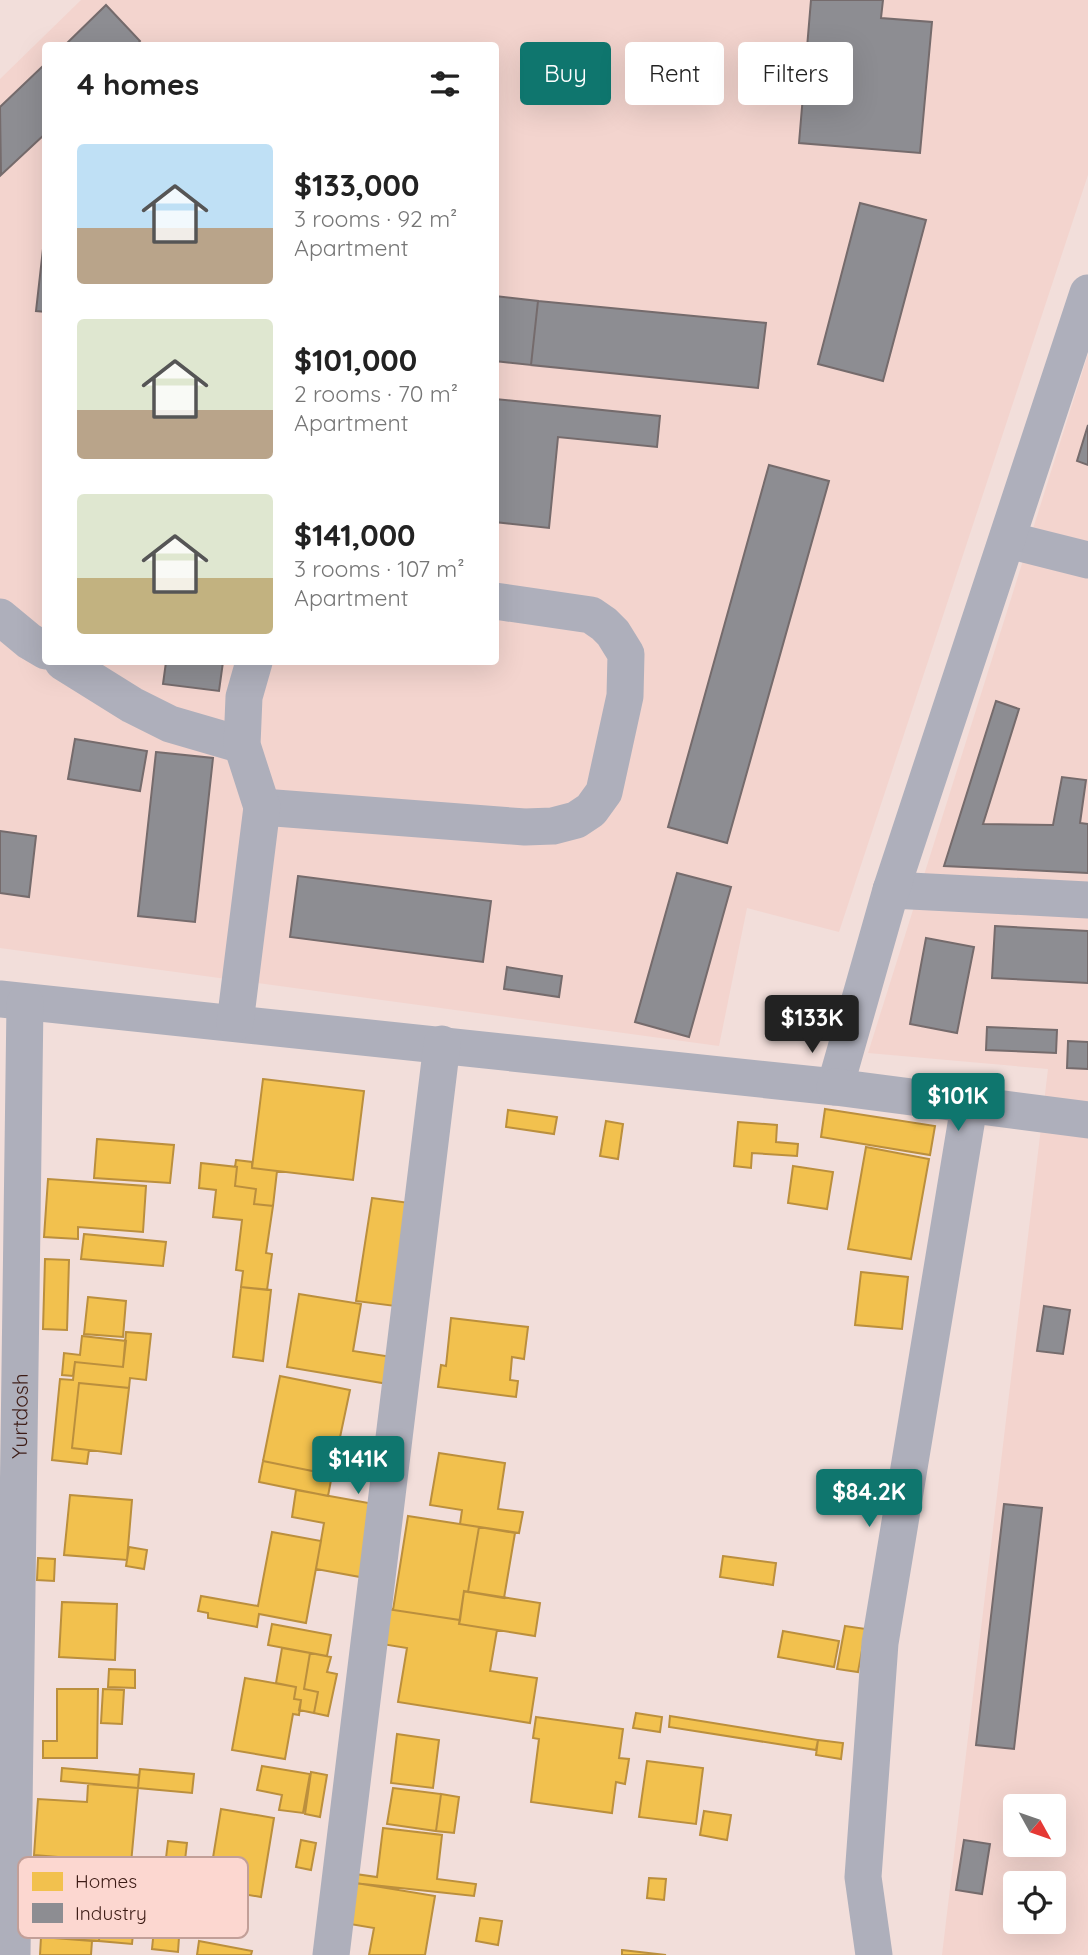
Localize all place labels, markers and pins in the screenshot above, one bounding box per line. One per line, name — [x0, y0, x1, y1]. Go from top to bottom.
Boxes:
pin: $133K — [763, 996, 861, 1055]
pin: $101K — [909, 1074, 1007, 1133]
pin: $141K — [309, 1436, 407, 1496]
pin: $84.2K — [812, 1470, 926, 1529]

